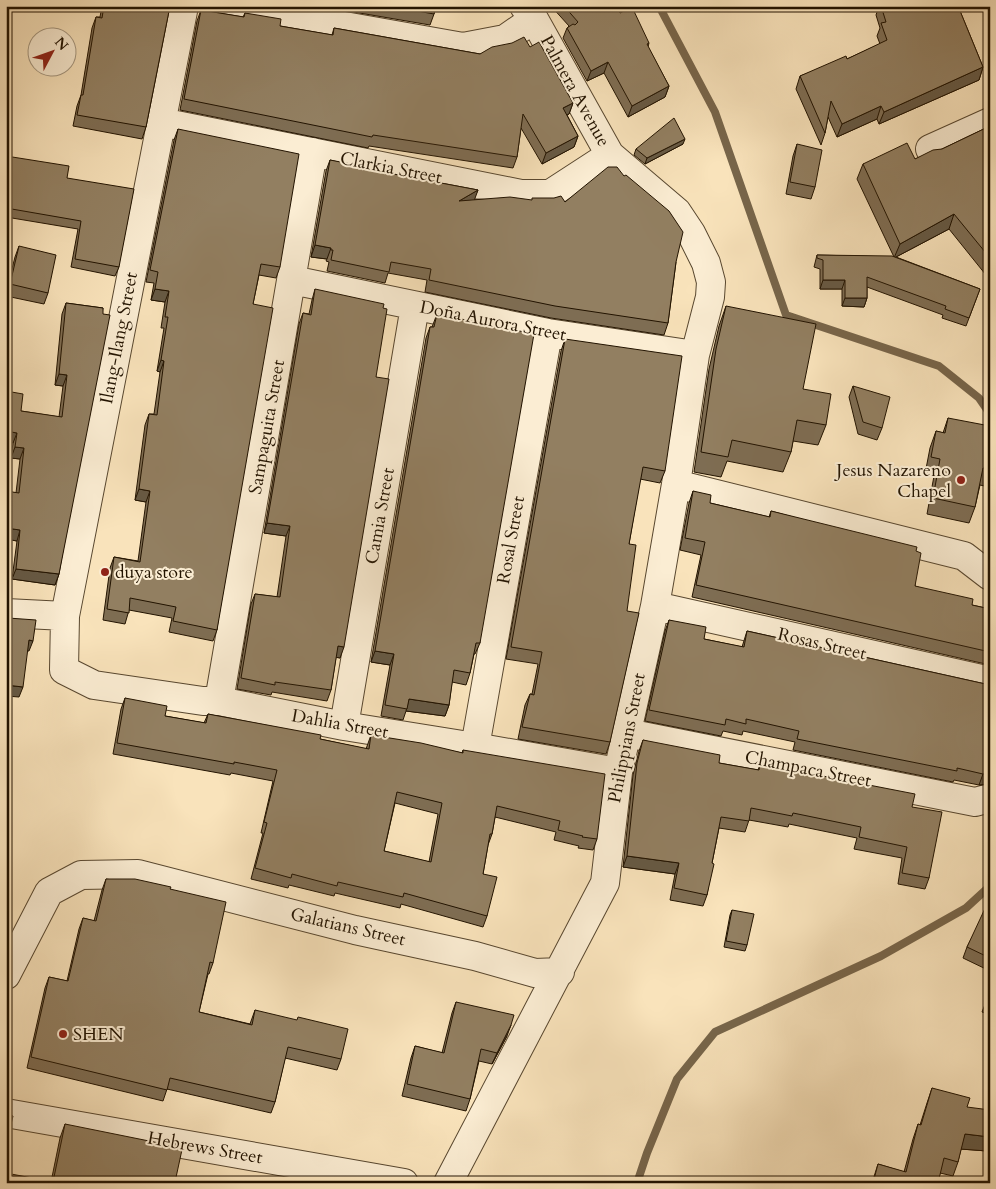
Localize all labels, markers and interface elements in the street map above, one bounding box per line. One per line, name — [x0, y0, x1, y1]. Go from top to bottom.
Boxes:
north arrow — [28, 28, 78, 78]
street label: Palmera Avenue — [534, 31, 616, 151]
text: N — [50, 33, 73, 55]
street label: Clarkia Street — [338, 146, 444, 190]
street label: Ilang-Ilang Street — [94, 270, 144, 406]
street label: Doña Aurora Street — [418, 295, 569, 348]
street label: Sampaguita Street — [243, 358, 291, 496]
place label: Jesus Nazareno Chapel — [833, 458, 951, 504]
street label: Camia Street — [359, 465, 401, 566]
marker: Jesus Nazareno Chapel — [955, 474, 967, 486]
street label: Rosal Street — [491, 494, 531, 586]
place label: duya store — [115, 560, 193, 585]
marker: duya store — [99, 566, 111, 578]
street label: Rosas Street — [775, 622, 869, 666]
street label: Philippians Street — [602, 671, 652, 805]
street label: Dahlia Street — [290, 703, 391, 745]
street label: Champaca Street — [743, 745, 874, 794]
street label: Galatians Street — [288, 902, 408, 952]
place label: SHEN — [73, 1022, 124, 1047]
marker: SHEN — [57, 1028, 69, 1040]
street label: Hebrews Street — [146, 1126, 265, 1170]

